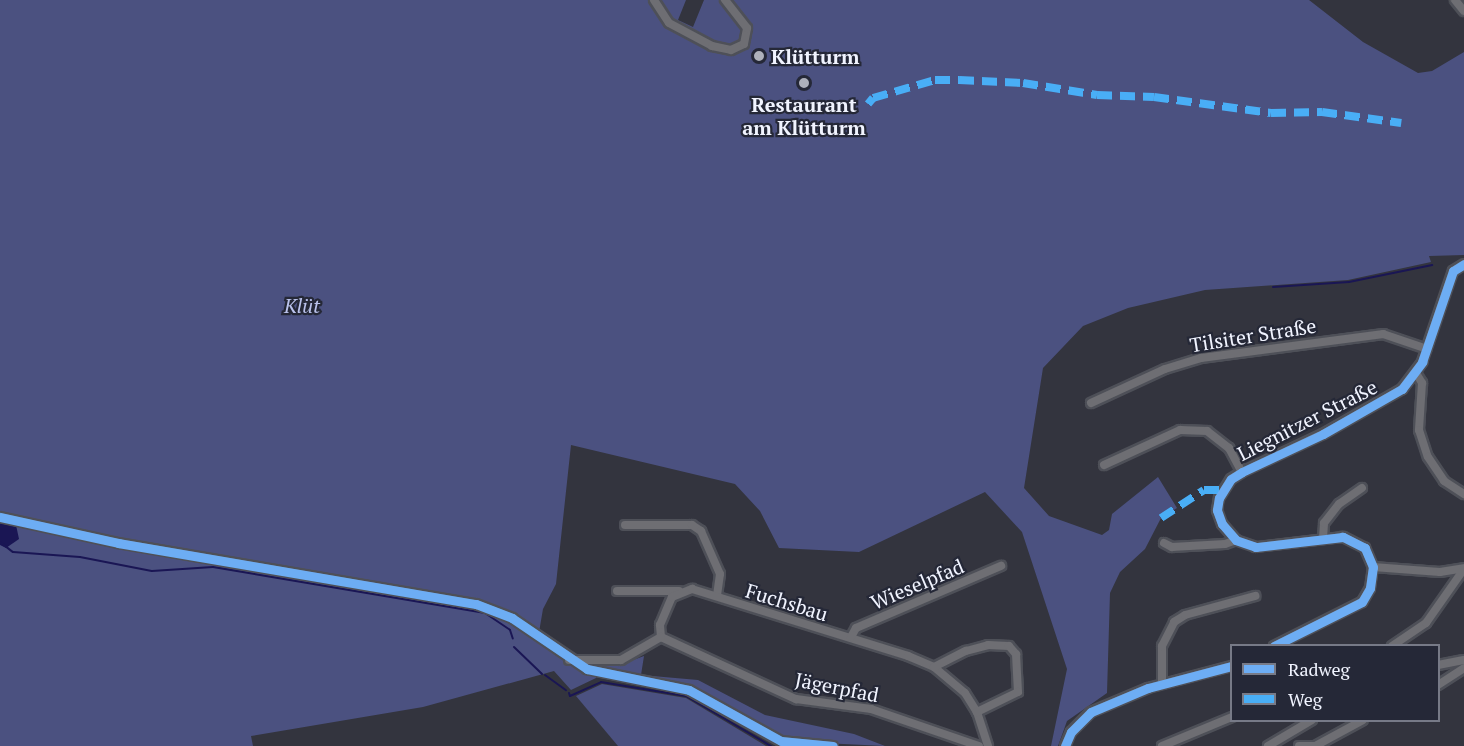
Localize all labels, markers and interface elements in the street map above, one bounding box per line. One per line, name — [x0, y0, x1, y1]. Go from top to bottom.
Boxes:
place label: Klütturm — [771, 44, 860, 68]
marker: Klütturm — [752, 49, 766, 63]
marker: Restaurant am Klütturm — [797, 76, 811, 90]
place label: Restaurant am Klütturm — [742, 92, 866, 139]
park label: Klüt — [284, 293, 320, 317]
street label: Tilsiter Straße — [1188, 313, 1318, 357]
street label: Liegnitzer Straße — [1233, 374, 1381, 466]
street label: Wieselpfad — [867, 554, 967, 614]
street label: Fuchsbau — [743, 578, 831, 626]
legend — [1230, 644, 1440, 722]
text: Radweg — [1288, 657, 1350, 681]
street label: Jägerpfad — [793, 667, 881, 707]
text: Weg — [1288, 687, 1322, 711]

